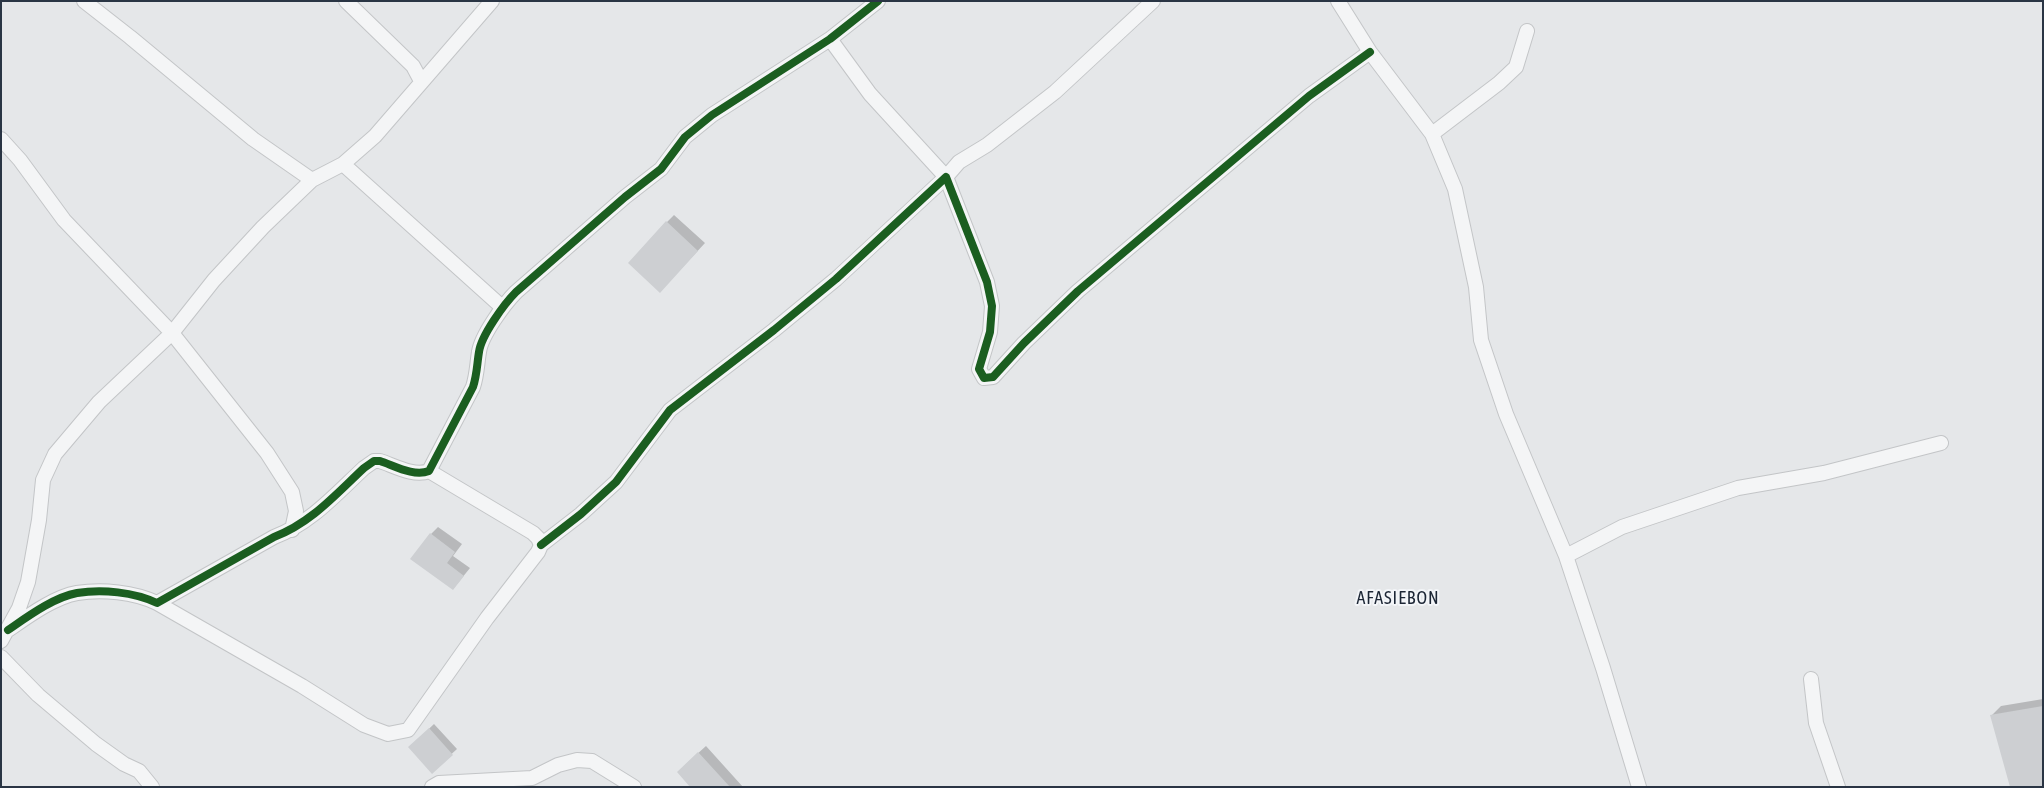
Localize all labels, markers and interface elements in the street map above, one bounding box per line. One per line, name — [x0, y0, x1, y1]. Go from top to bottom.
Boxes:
district label: AFASIEBON — [1355, 587, 1441, 609]

